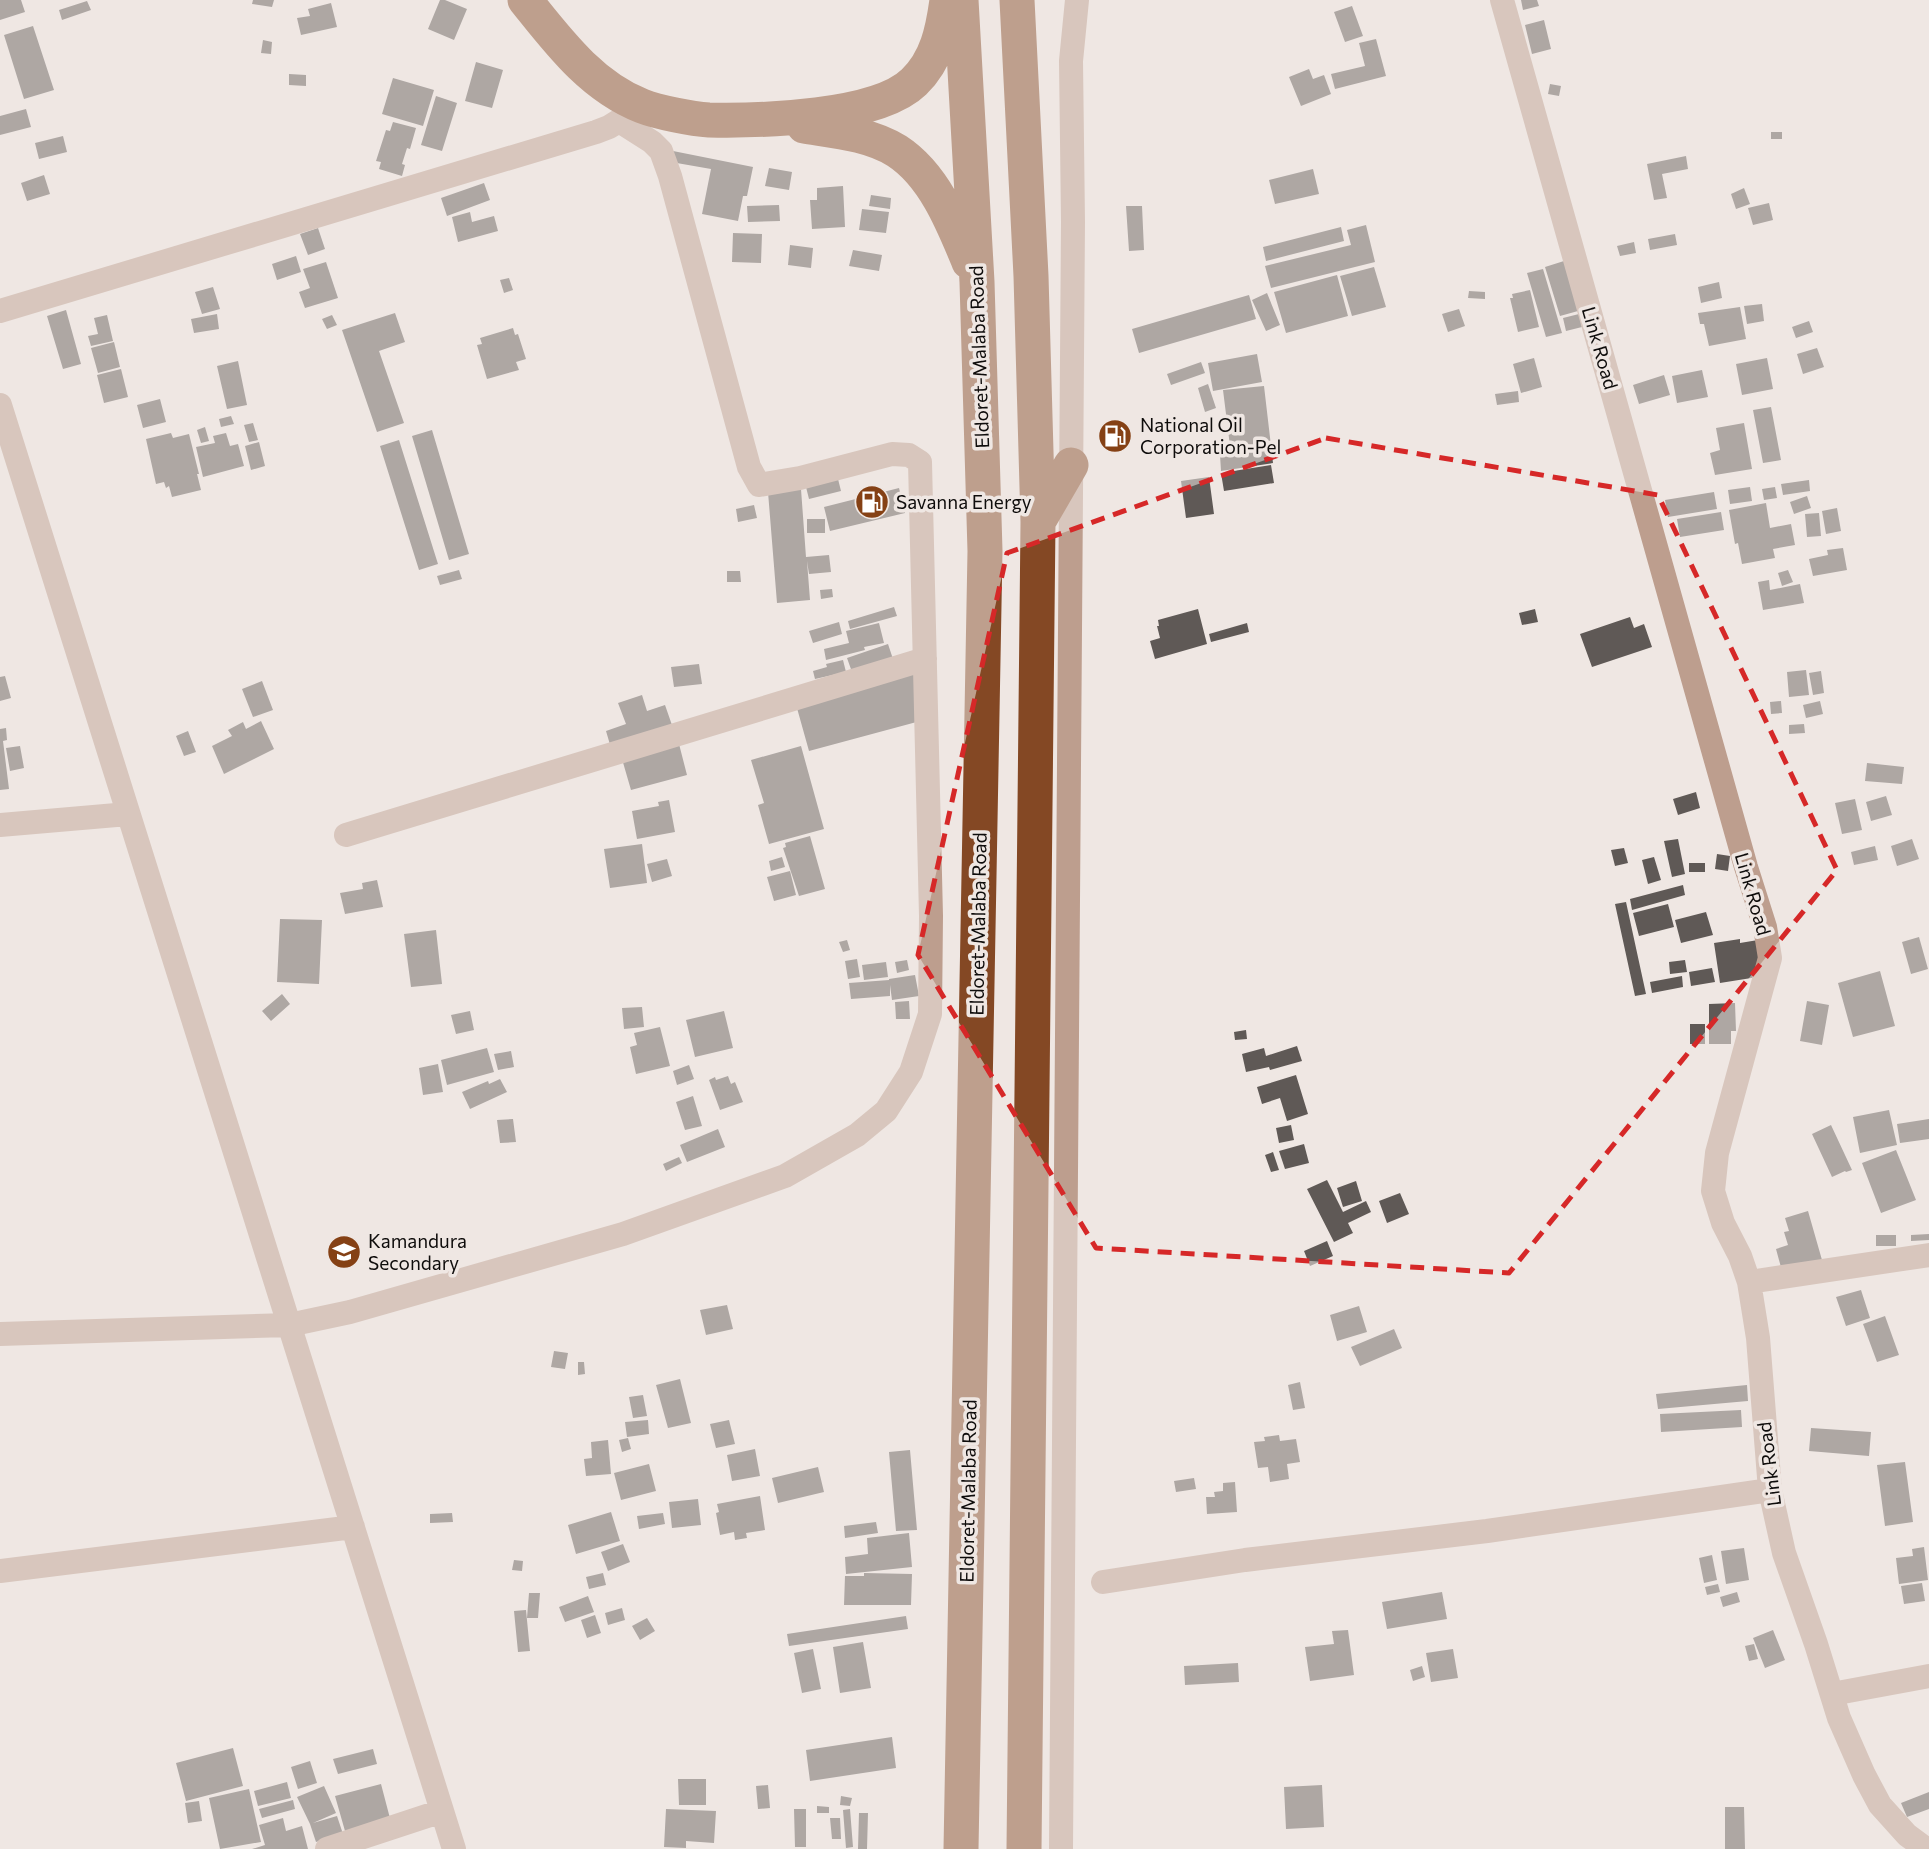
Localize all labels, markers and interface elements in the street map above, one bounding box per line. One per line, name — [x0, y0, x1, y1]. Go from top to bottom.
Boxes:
street label: Eldoret-Malaba Road — [964, 265, 993, 449]
street label: Link Road — [1578, 304, 1623, 392]
place label: National Oil Corporation-Pel — [1140, 413, 1281, 458]
fuel station icon: National Oil Corporation-Pel — [1096, 417, 1134, 455]
fuel station icon: Savanna Energy — [853, 483, 891, 521]
place label: Savanna Energy — [896, 490, 1032, 513]
street label: Eldoret-Malaba Road — [964, 832, 991, 1016]
street label: Link Road — [1731, 850, 1776, 938]
place label: Kamandura Secondary — [368, 1229, 467, 1274]
school or university icon: Kamandura Secondary — [325, 1233, 363, 1271]
street label: Eldoret-Malaba Road — [954, 1399, 981, 1583]
street label: Link Road — [1752, 1420, 1785, 1508]

